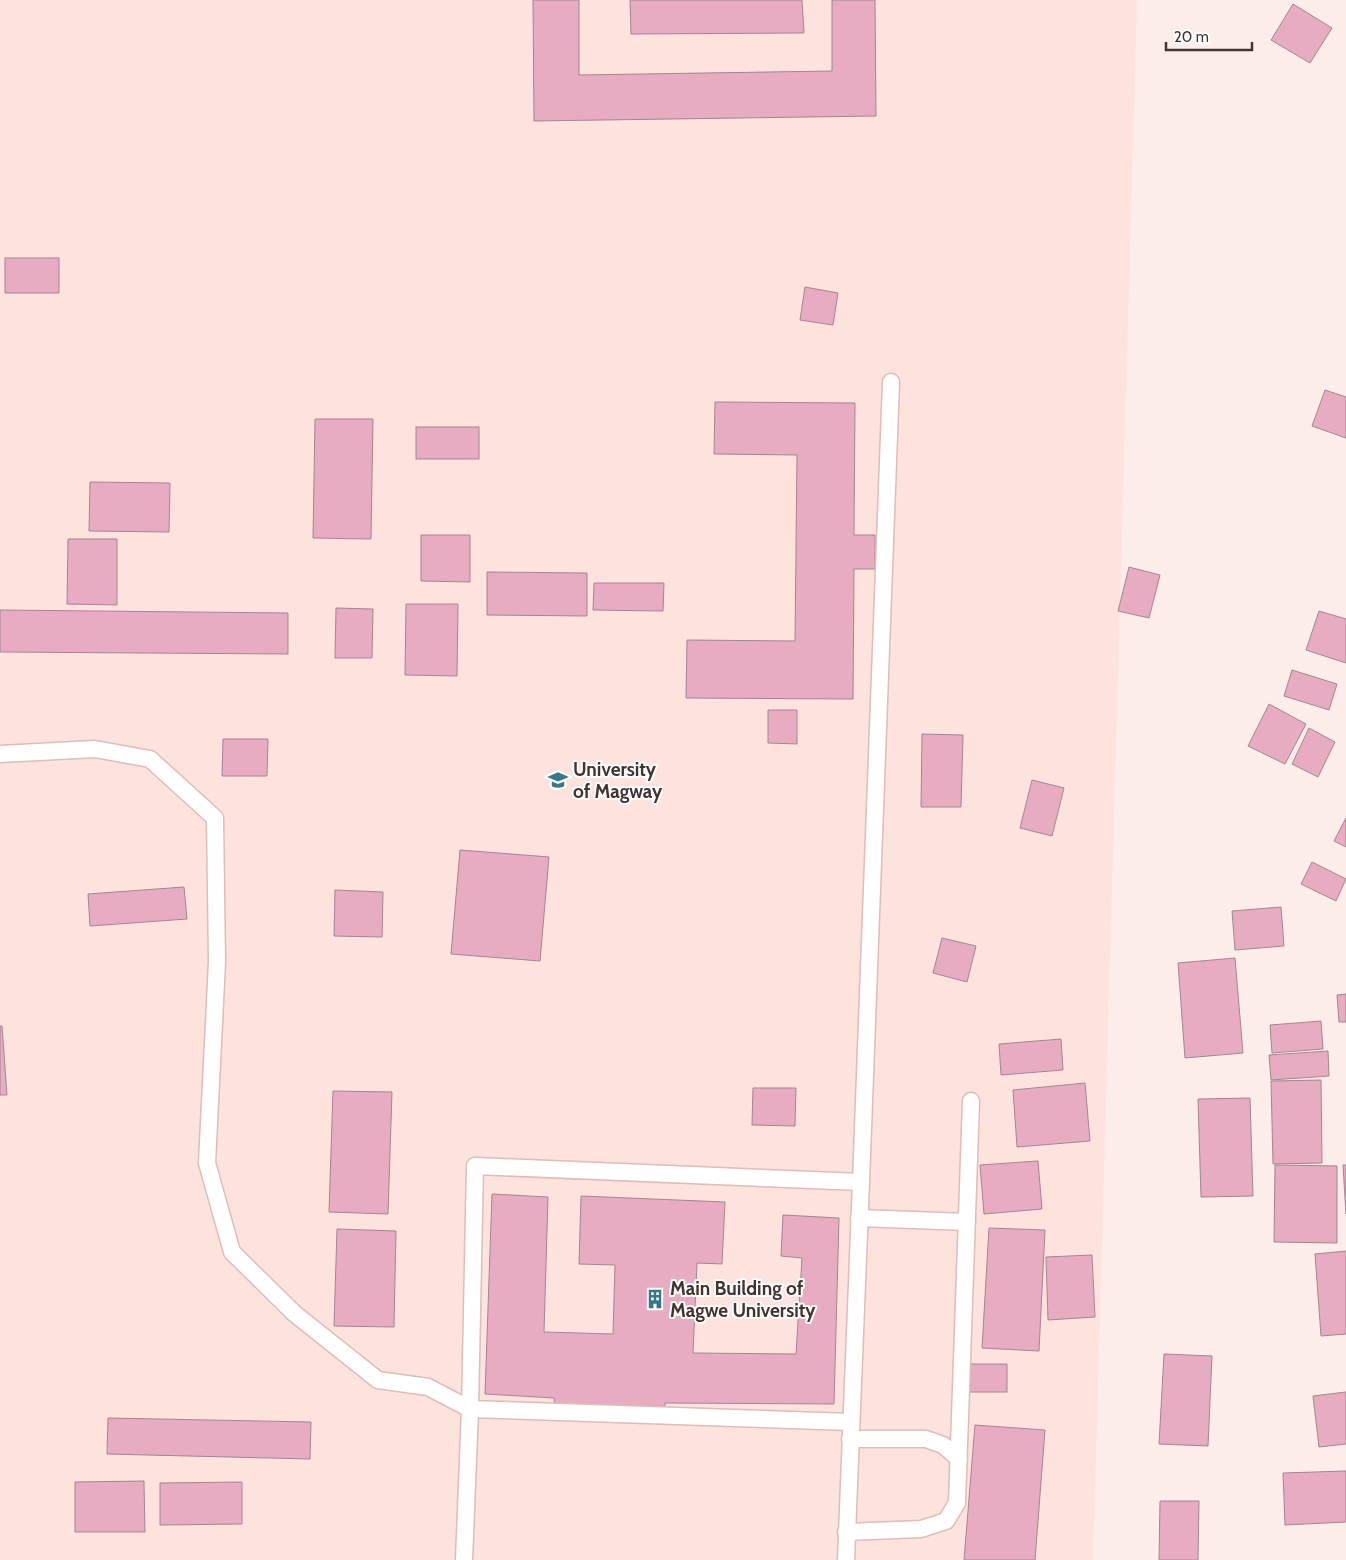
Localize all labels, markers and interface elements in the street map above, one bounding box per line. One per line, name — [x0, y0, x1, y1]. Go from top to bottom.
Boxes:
scale bar — [1166, 20, 1252, 52]
text: 20 m — [1174, 28, 1209, 46]
place label: University of Magway — [573, 758, 663, 803]
school or university icon: University of Magway — [547, 769, 569, 791]
place label: Main Building of Magwe University — [670, 1277, 816, 1322]
building icon: Main Building of Magwe University — [644, 1288, 666, 1310]

